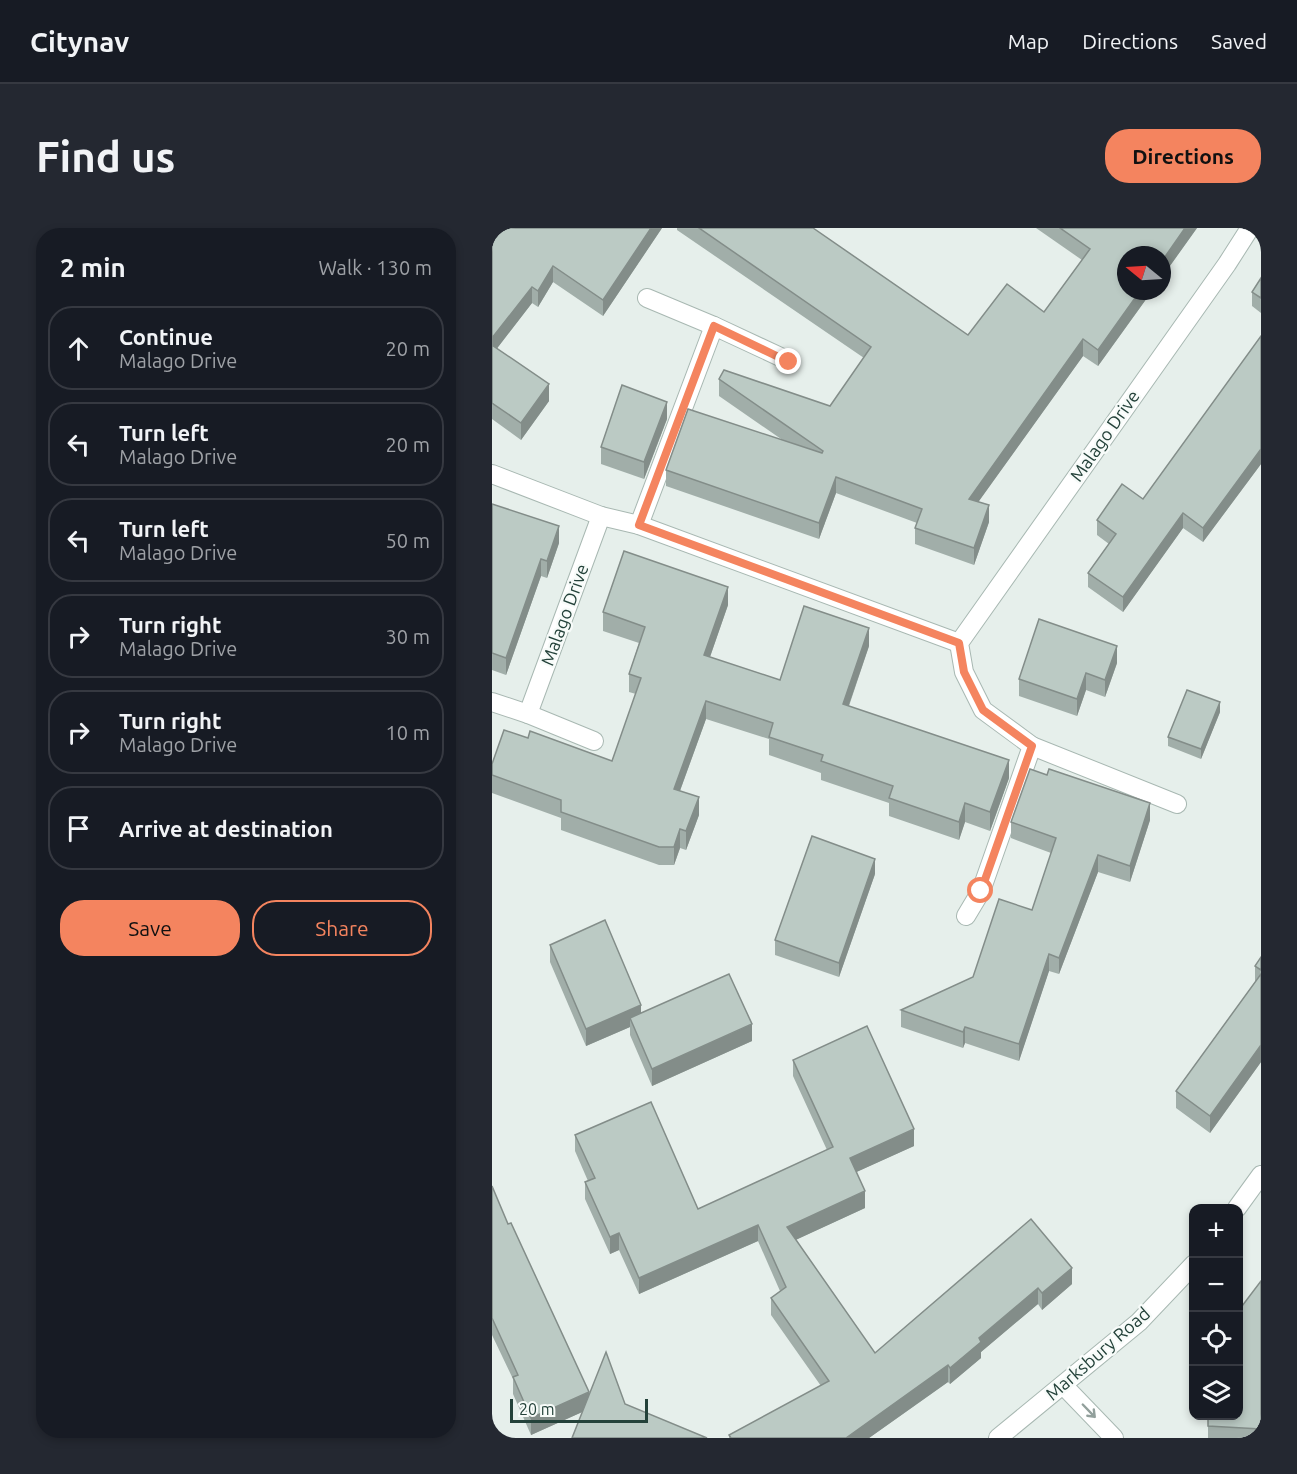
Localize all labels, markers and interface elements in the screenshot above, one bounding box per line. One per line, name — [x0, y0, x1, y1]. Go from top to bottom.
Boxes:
text: Citynav — [30, 26, 129, 57]
text: Map — [1008, 29, 1049, 53]
text: Directions — [1082, 29, 1178, 53]
text: Saved — [1211, 29, 1267, 53]
button: Directions — [1105, 129, 1261, 183]
text: Find us — [36, 133, 175, 180]
north arrow — [1117, 246, 1171, 300]
text: 2 min — [60, 253, 126, 282]
text: Walk · 130 m — [319, 256, 432, 279]
text: Continue — [119, 324, 213, 349]
icon: ahead — [62, 332, 95, 365]
text: 20 m — [386, 337, 430, 360]
route end — [775, 348, 801, 374]
text: Malago Drive — [119, 349, 237, 372]
street label: Malago Drive — [1065, 386, 1143, 485]
text: Turn left — [119, 420, 209, 445]
icon: left — [62, 428, 95, 461]
text: 20 m — [386, 433, 430, 456]
text: Malago Drive — [119, 445, 237, 468]
text: Turn left — [119, 516, 209, 541]
icon: left — [62, 524, 95, 557]
text: 50 m — [386, 529, 430, 552]
text: Malago Drive — [119, 541, 237, 564]
street label: Malago Drive — [536, 561, 592, 668]
text: Turn right — [119, 612, 221, 637]
icon: right — [62, 620, 95, 653]
text: 30 m — [386, 625, 430, 648]
text: Malago Drive — [119, 637, 237, 660]
text: Turn right — [119, 708, 221, 733]
icon: right — [62, 716, 95, 749]
text: 10 m — [386, 721, 430, 744]
text: Malago Drive — [119, 733, 237, 756]
icon: arrive — [62, 812, 95, 845]
text: Arrive at destination — [119, 816, 333, 841]
route start — [967, 877, 993, 903]
button: Save — [60, 900, 240, 956]
button: Share — [252, 900, 432, 956]
map controls — [1189, 1204, 1243, 1420]
button: + — [1189, 1204, 1243, 1258]
button: − — [1189, 1258, 1243, 1312]
street label: Marksbury Road — [1041, 1303, 1153, 1404]
button: locate — [1189, 1312, 1243, 1366]
button: layers — [1189, 1366, 1243, 1420]
scale bar — [510, 1396, 648, 1424]
text: 20 m — [519, 1400, 555, 1418]
one-way arrow — [1081, 1404, 1096, 1419]

